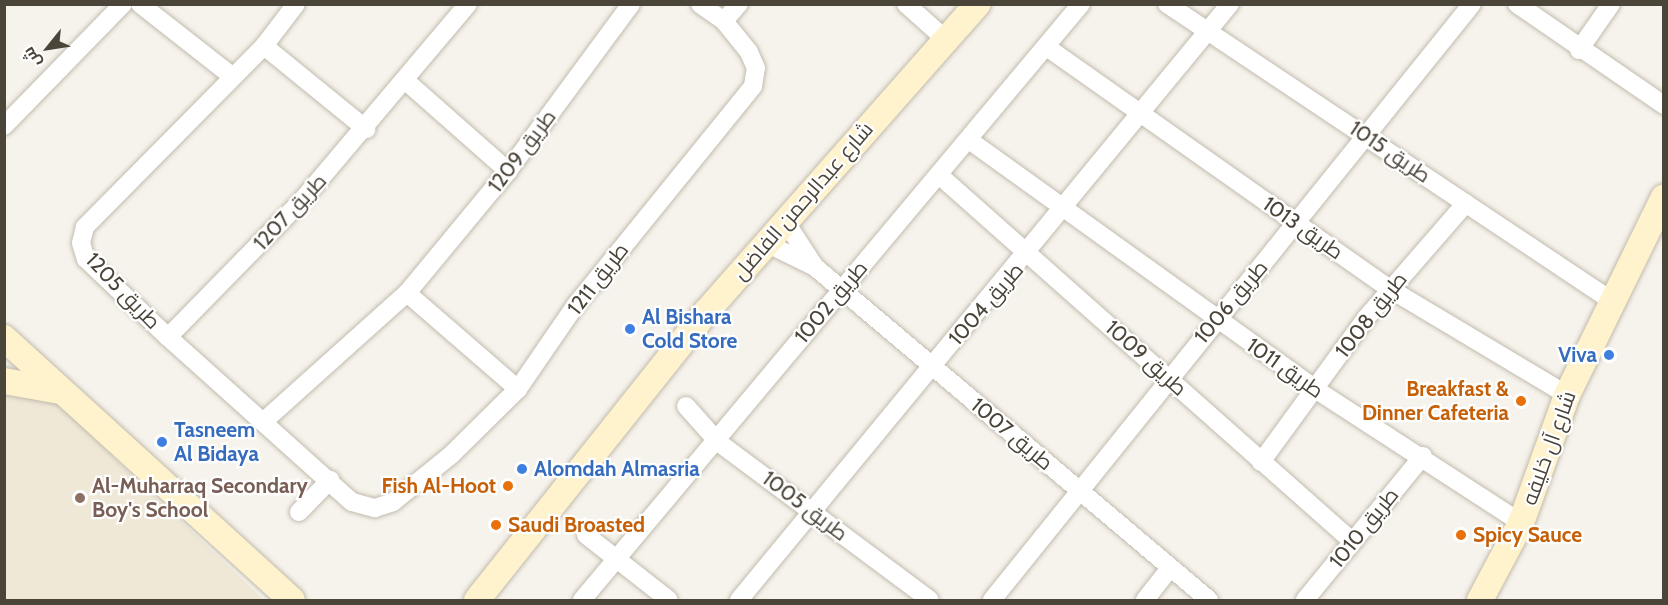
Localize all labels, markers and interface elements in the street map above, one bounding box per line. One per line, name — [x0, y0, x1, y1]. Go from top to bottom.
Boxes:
north arrow — [18, 18, 78, 78]
text: ش — [19, 44, 45, 71]
street label: طريق 1209 — [483, 105, 561, 197]
street label: طريق 1015 — [1345, 116, 1435, 188]
street label: شارع عبدالرحمن الفاضل — [728, 117, 878, 285]
street label: طريق 1207 — [248, 168, 332, 256]
street label: طريق 1013 — [1258, 191, 1348, 265]
street label: طريق 1211 — [562, 238, 634, 320]
street label: طريق 1205 — [80, 248, 166, 334]
street label: طريق 1006 — [1189, 255, 1273, 349]
street label: طريق 1002 — [789, 256, 873, 348]
street label: طريق 1004 — [943, 258, 1029, 350]
street label: طريق 1008 — [1330, 267, 1412, 363]
place label: Al Bishara Cold Store — [642, 304, 737, 354]
street label: طريق 1009 — [1100, 315, 1192, 401]
marker: Al Bishara Cold Store — [623, 322, 637, 336]
street label: طريق 1011 — [1242, 332, 1328, 404]
place label: Viva — [1558, 342, 1597, 368]
marker: Viva — [1602, 348, 1616, 362]
place label: Breakfast & Dinner Cafeteria — [1362, 376, 1509, 426]
street label: شارع آل خليفه — [1517, 387, 1581, 509]
street label: طريق 1007 — [966, 392, 1058, 476]
marker: Breakfast & Dinner Cafeteria — [1514, 394, 1528, 408]
place label: Tasneem Al Bidaya — [174, 417, 259, 467]
marker: Tasneem Al Bidaya — [155, 435, 169, 449]
place label: Alomdah Almasria — [534, 456, 700, 482]
marker: Alomdah Almasria — [515, 462, 529, 476]
street label: طريق 1005 — [757, 466, 853, 546]
place label: Al-Muharraq Secondary Boy's School — [92, 473, 308, 523]
place label: Fish Al-Hoot — [382, 473, 496, 499]
marker: Fish Al-Hoot — [501, 479, 515, 493]
street label: طريق 1010 — [1324, 483, 1404, 573]
marker: Al-Muharraq Secondary Boy's School — [73, 491, 87, 505]
place label: Saudi Broasted — [508, 512, 645, 538]
marker: Saudi Broasted — [489, 518, 503, 532]
place label: Spicy Sauce — [1473, 522, 1582, 548]
marker: Spicy Sauce — [1454, 528, 1468, 542]

